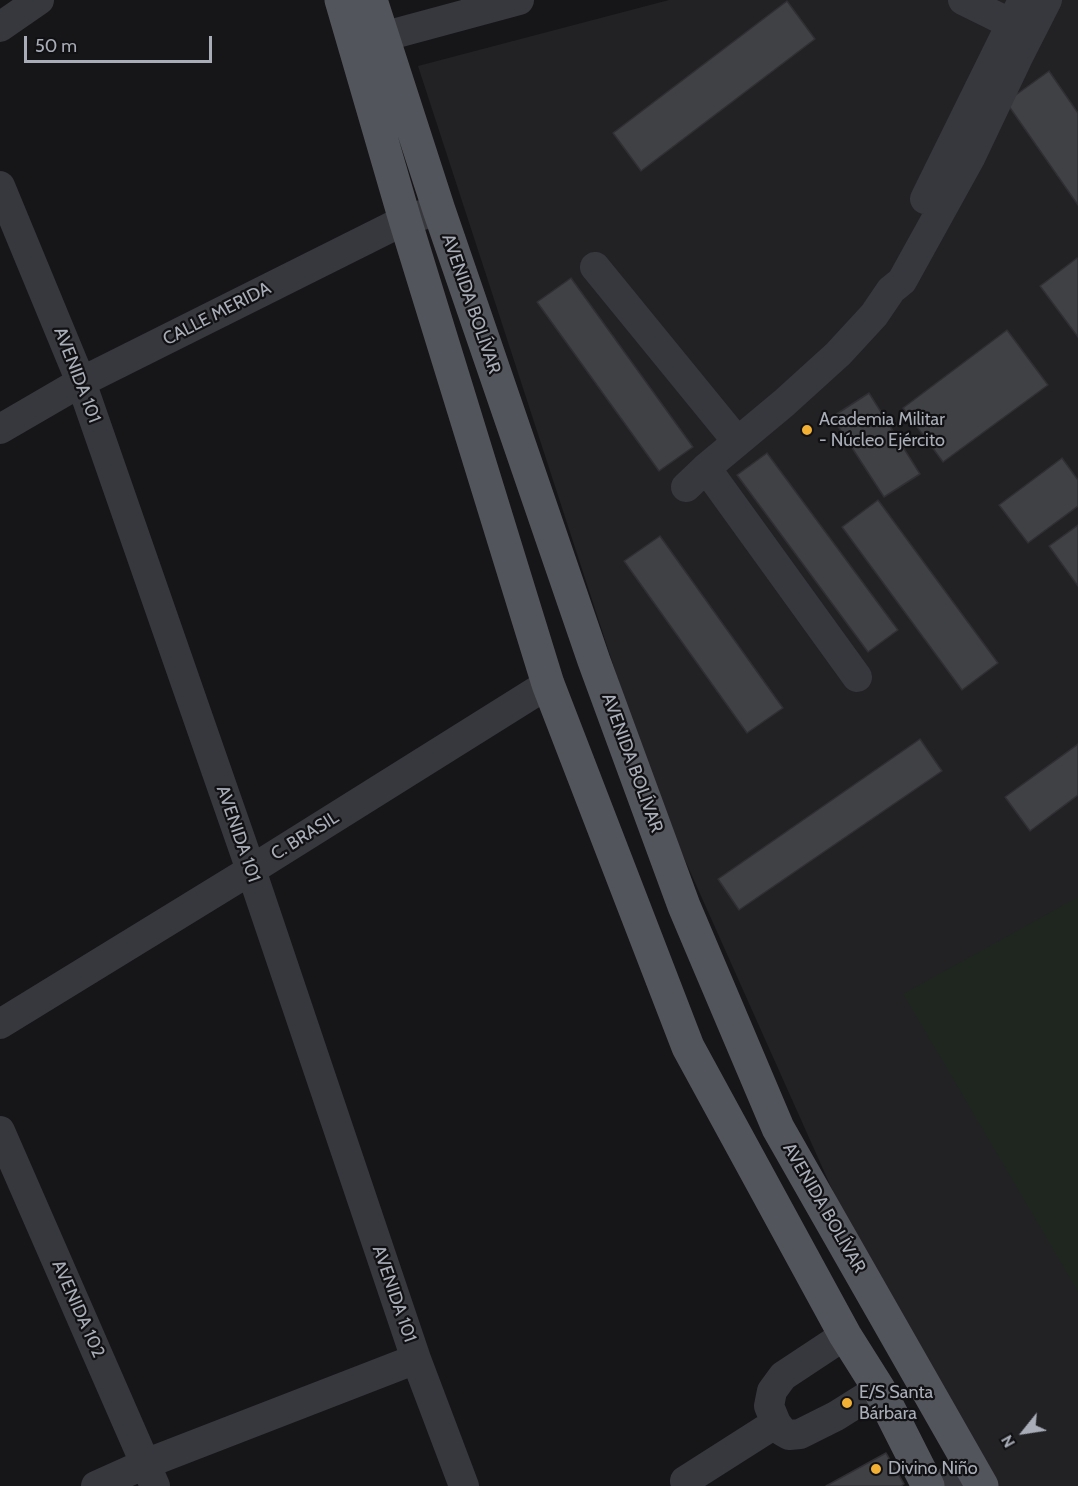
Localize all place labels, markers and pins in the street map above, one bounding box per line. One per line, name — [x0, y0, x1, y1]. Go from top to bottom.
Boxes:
place label: Academia Militar - Núcleo Ejército — [819, 409, 945, 452]
marker: Academia Militar - Núcleo Ejército — [800, 423, 814, 437]
place label: E/S Santa Bárbara — [859, 1382, 933, 1424]
marker: E/S Santa Bárbara — [840, 1396, 854, 1410]
place label: Divino Niño — [888, 1458, 978, 1480]
marker: Divino Niño — [869, 1462, 883, 1476]

